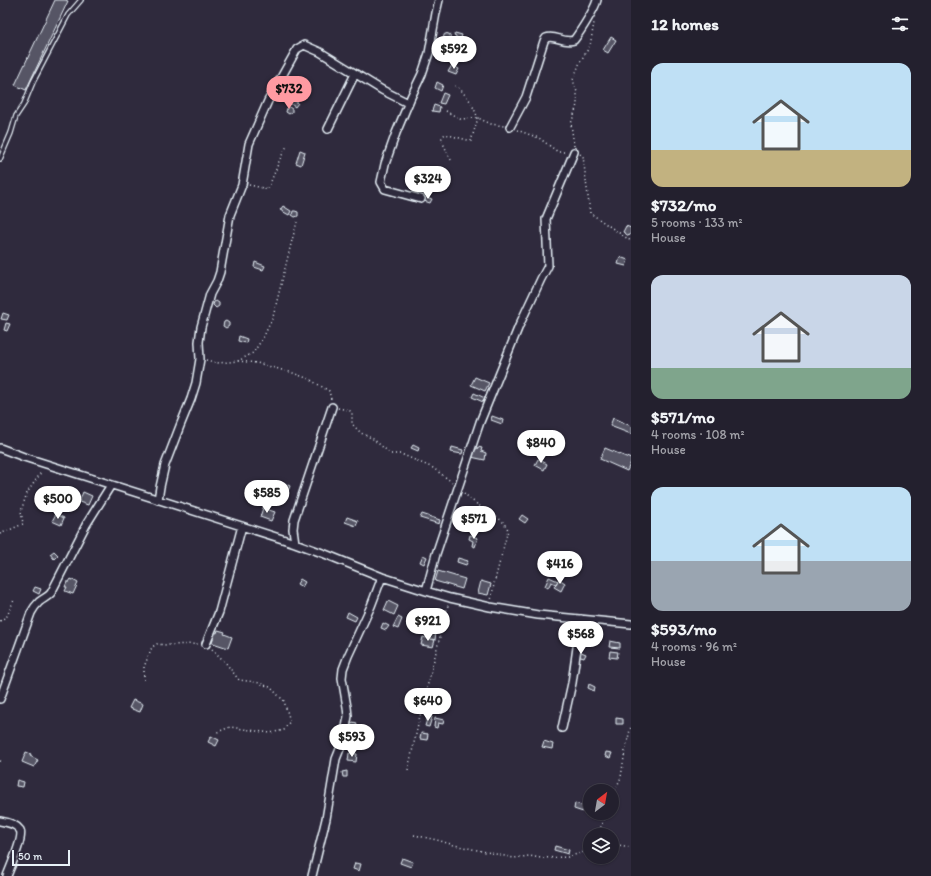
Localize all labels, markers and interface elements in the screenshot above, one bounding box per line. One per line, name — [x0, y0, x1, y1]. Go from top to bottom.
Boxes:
icon: filters — [889, 13, 911, 35]
text: 12 homes — [651, 14, 719, 34]
pin: $592 — [430, 36, 478, 70]
text: $592 — [440, 41, 468, 56]
pin: $732 — [265, 76, 313, 110]
text: $732 — [276, 81, 302, 96]
icon: home — [745, 89, 817, 161]
pin: $324 — [404, 166, 452, 200]
text: $324 — [414, 171, 442, 186]
text: $732/mo — [651, 195, 716, 215]
text: 5 rooms · 133 m² — [651, 215, 743, 230]
text: House — [651, 230, 686, 245]
icon: home — [745, 301, 817, 373]
text: $571/mo — [651, 407, 715, 427]
text: 4 rooms · 108 m² — [651, 427, 745, 442]
pin: $840 — [517, 430, 565, 464]
text: $840 — [526, 435, 556, 450]
text: House — [651, 442, 686, 457]
pin: $585 — [243, 480, 291, 514]
text: $585 — [253, 485, 281, 500]
pin: $500 — [34, 486, 82, 520]
text: $500 — [43, 491, 73, 506]
pin: $571 — [450, 506, 498, 540]
text: $571 — [461, 511, 487, 526]
icon: home — [745, 513, 817, 585]
pin: $416 — [536, 551, 584, 585]
text: $416 — [546, 556, 574, 571]
pin: $921 — [404, 608, 452, 642]
text: $921 — [415, 613, 441, 628]
text: $593/mo — [651, 619, 717, 639]
pin: $568 — [557, 621, 605, 655]
text: $568 — [567, 626, 595, 641]
text: 4 rooms · 96 m² — [651, 639, 737, 654]
text: House — [651, 654, 686, 669]
pin: $640 — [404, 688, 452, 722]
text: $640 — [413, 693, 443, 708]
pin: $593 — [328, 724, 376, 758]
text: $593 — [338, 729, 366, 744]
north arrow — [583, 784, 619, 820]
map controls — [583, 784, 619, 864]
button: layers — [583, 828, 619, 864]
scale bar — [12, 848, 70, 867]
text: 50 m — [18, 850, 42, 863]

